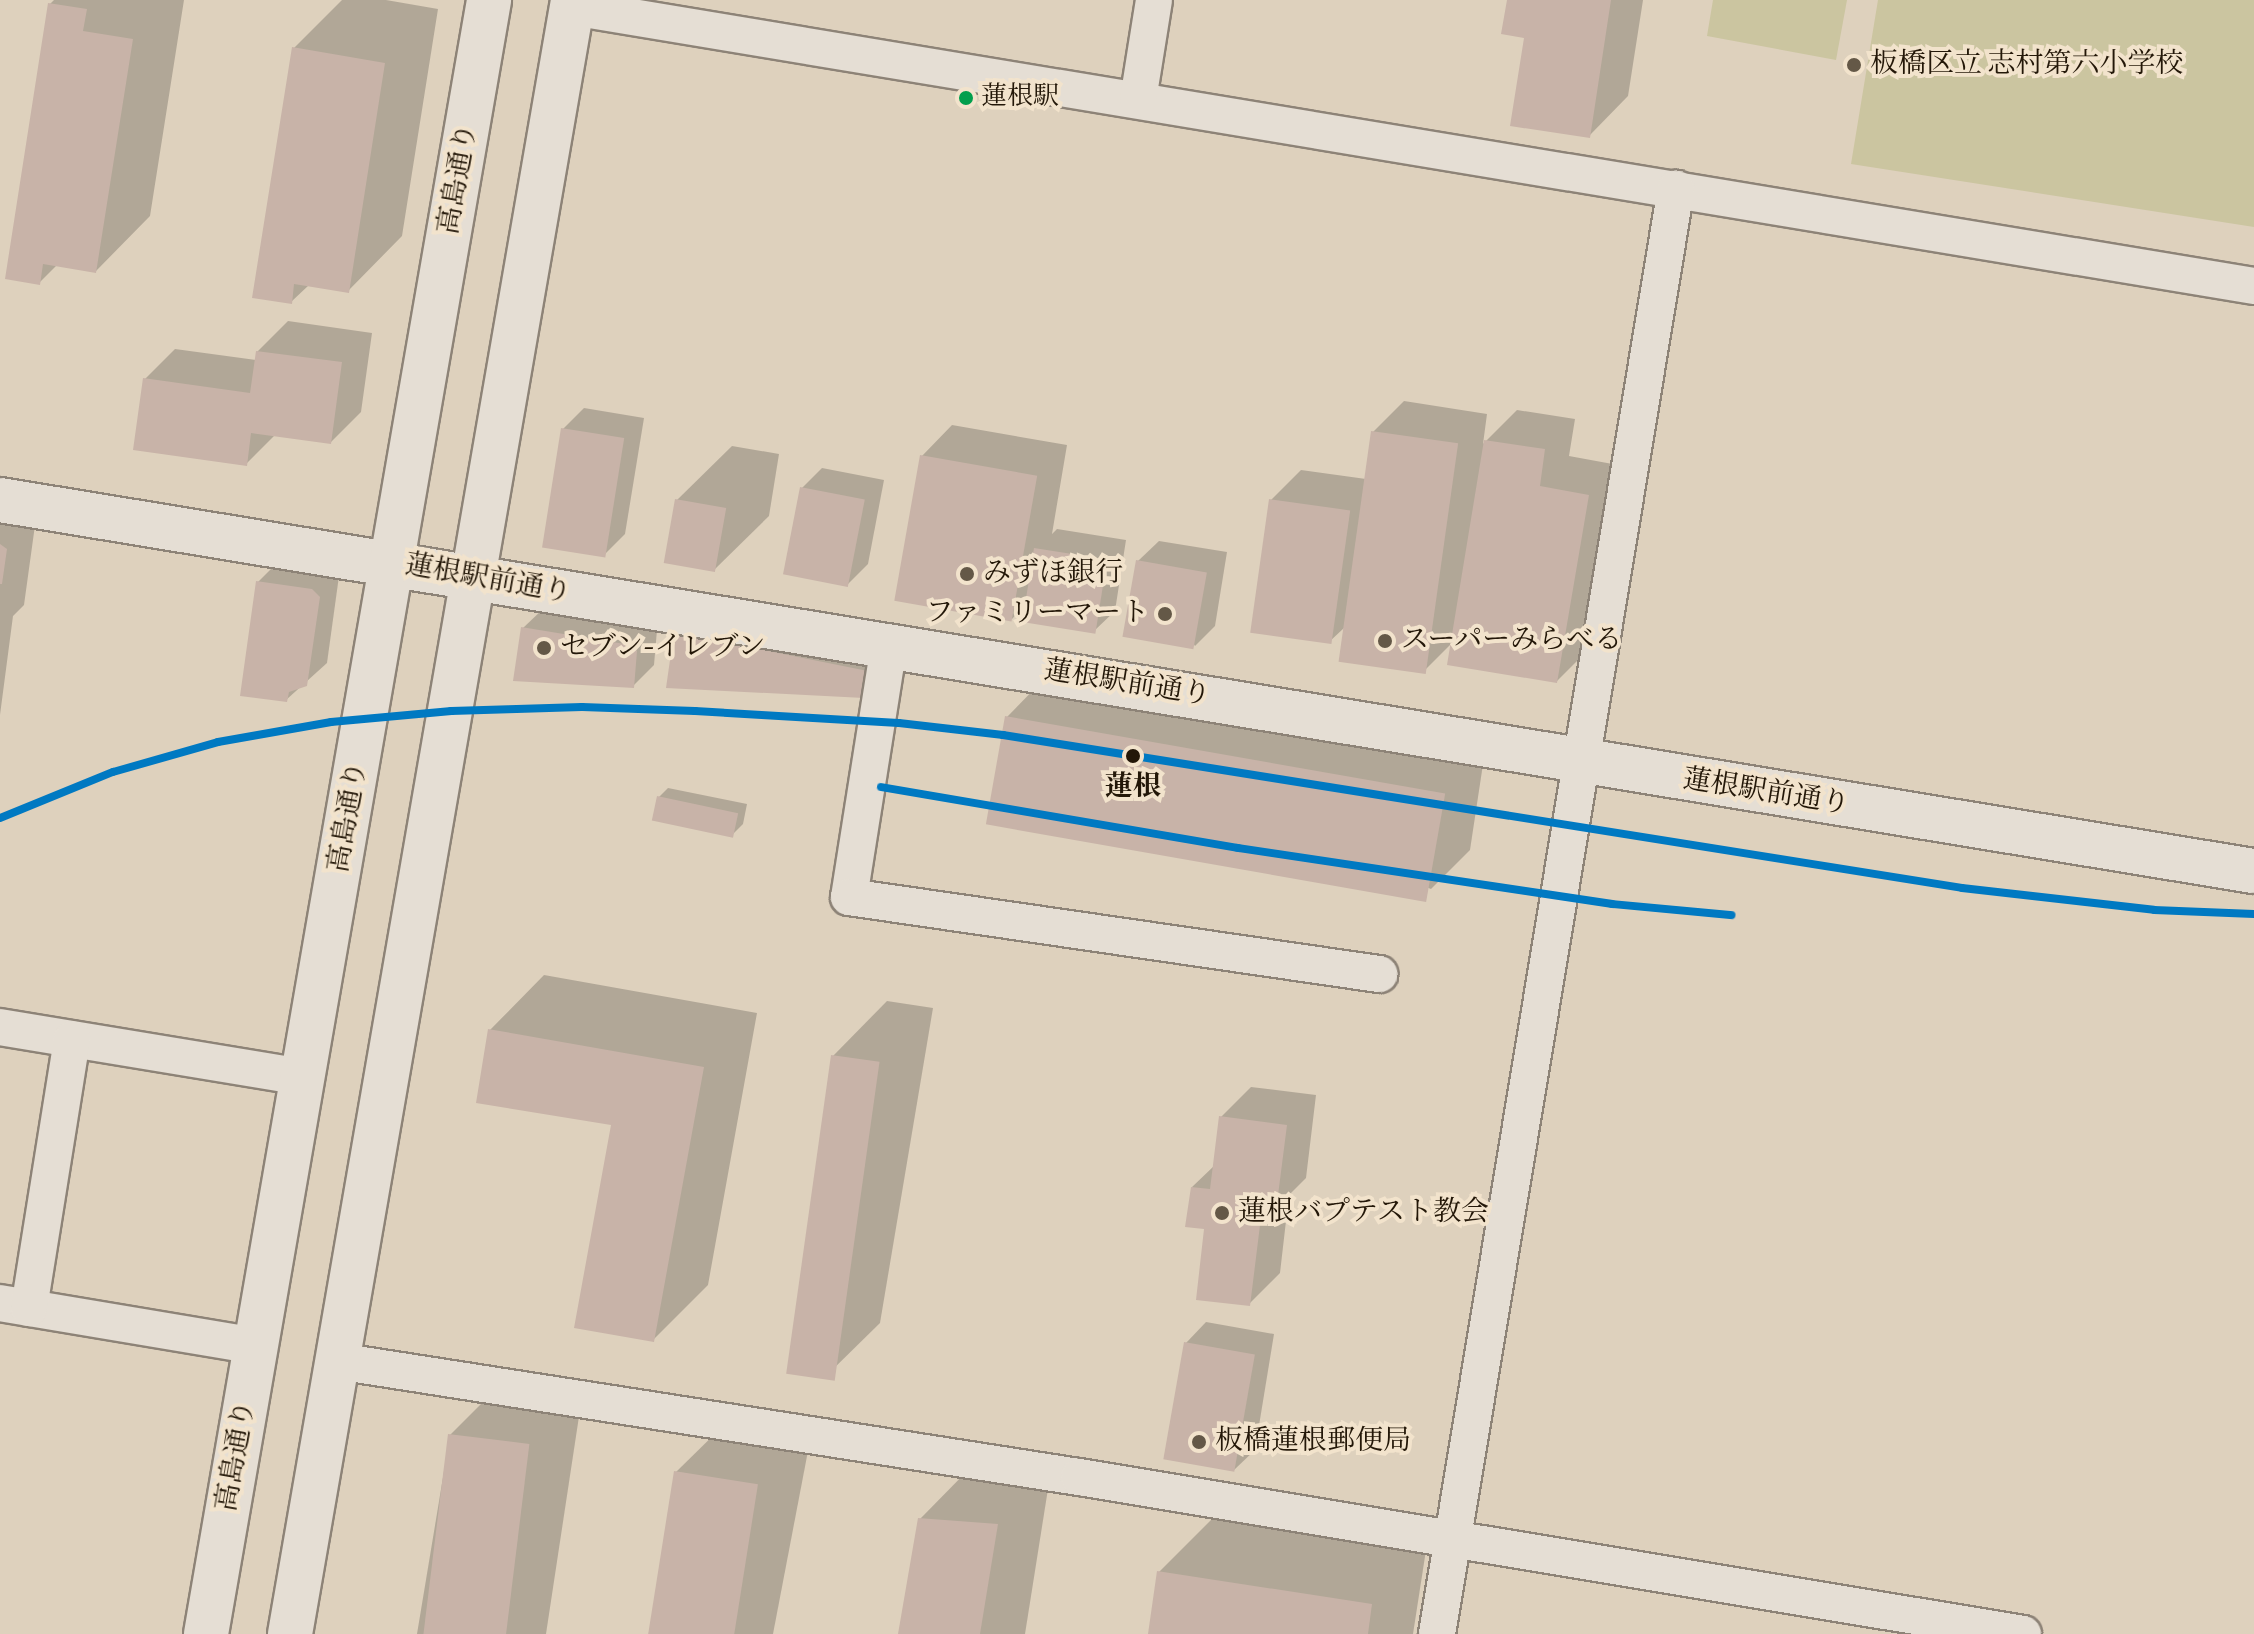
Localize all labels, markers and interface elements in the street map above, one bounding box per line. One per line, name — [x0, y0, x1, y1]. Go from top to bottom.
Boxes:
place label: 板橋区立 志村第六小学校 — [1870, 48, 2184, 82]
marker: 板橋区立 志村第六小学校 — [1845, 56, 1863, 74]
place label: 蓮根駅 — [981, 82, 1059, 114]
marker: 蓮根駅 — [958, 90, 974, 106]
street label: 高島通り — [433, 121, 485, 237]
street label: 蓮根駅前通り — [402, 549, 574, 611]
place label: みずほ銀行 — [983, 557, 1123, 591]
marker: みずほ銀行 — [958, 565, 976, 583]
place label: ファミリーマート — [925, 597, 1149, 631]
marker: ファミリーマート — [1156, 605, 1174, 623]
place label: スーパーみらべる — [1401, 624, 1624, 658]
place label: セブン-イレブン — [560, 631, 768, 665]
marker: スーパーみらべる — [1376, 632, 1394, 650]
marker: セブン-イレブン — [535, 639, 553, 657]
street label: 蓮根駅前通り — [1041, 654, 1213, 714]
marker: 蓮根 — [1122, 745, 1144, 767]
street label: 高島通り — [323, 759, 375, 875]
street label: 蓮根駅前通り — [1680, 763, 1852, 823]
place label: 蓮根 — [1105, 771, 1161, 805]
place label: 蓮根バプテスト教会 — [1238, 1196, 1490, 1230]
marker: 蓮根バプテスト教会 — [1213, 1204, 1231, 1222]
street label: 高島通り — [211, 1398, 263, 1514]
place label: 板橋蓮根郵便局 — [1215, 1425, 1411, 1459]
marker: 板橋蓮根郵便局 — [1190, 1433, 1208, 1451]

